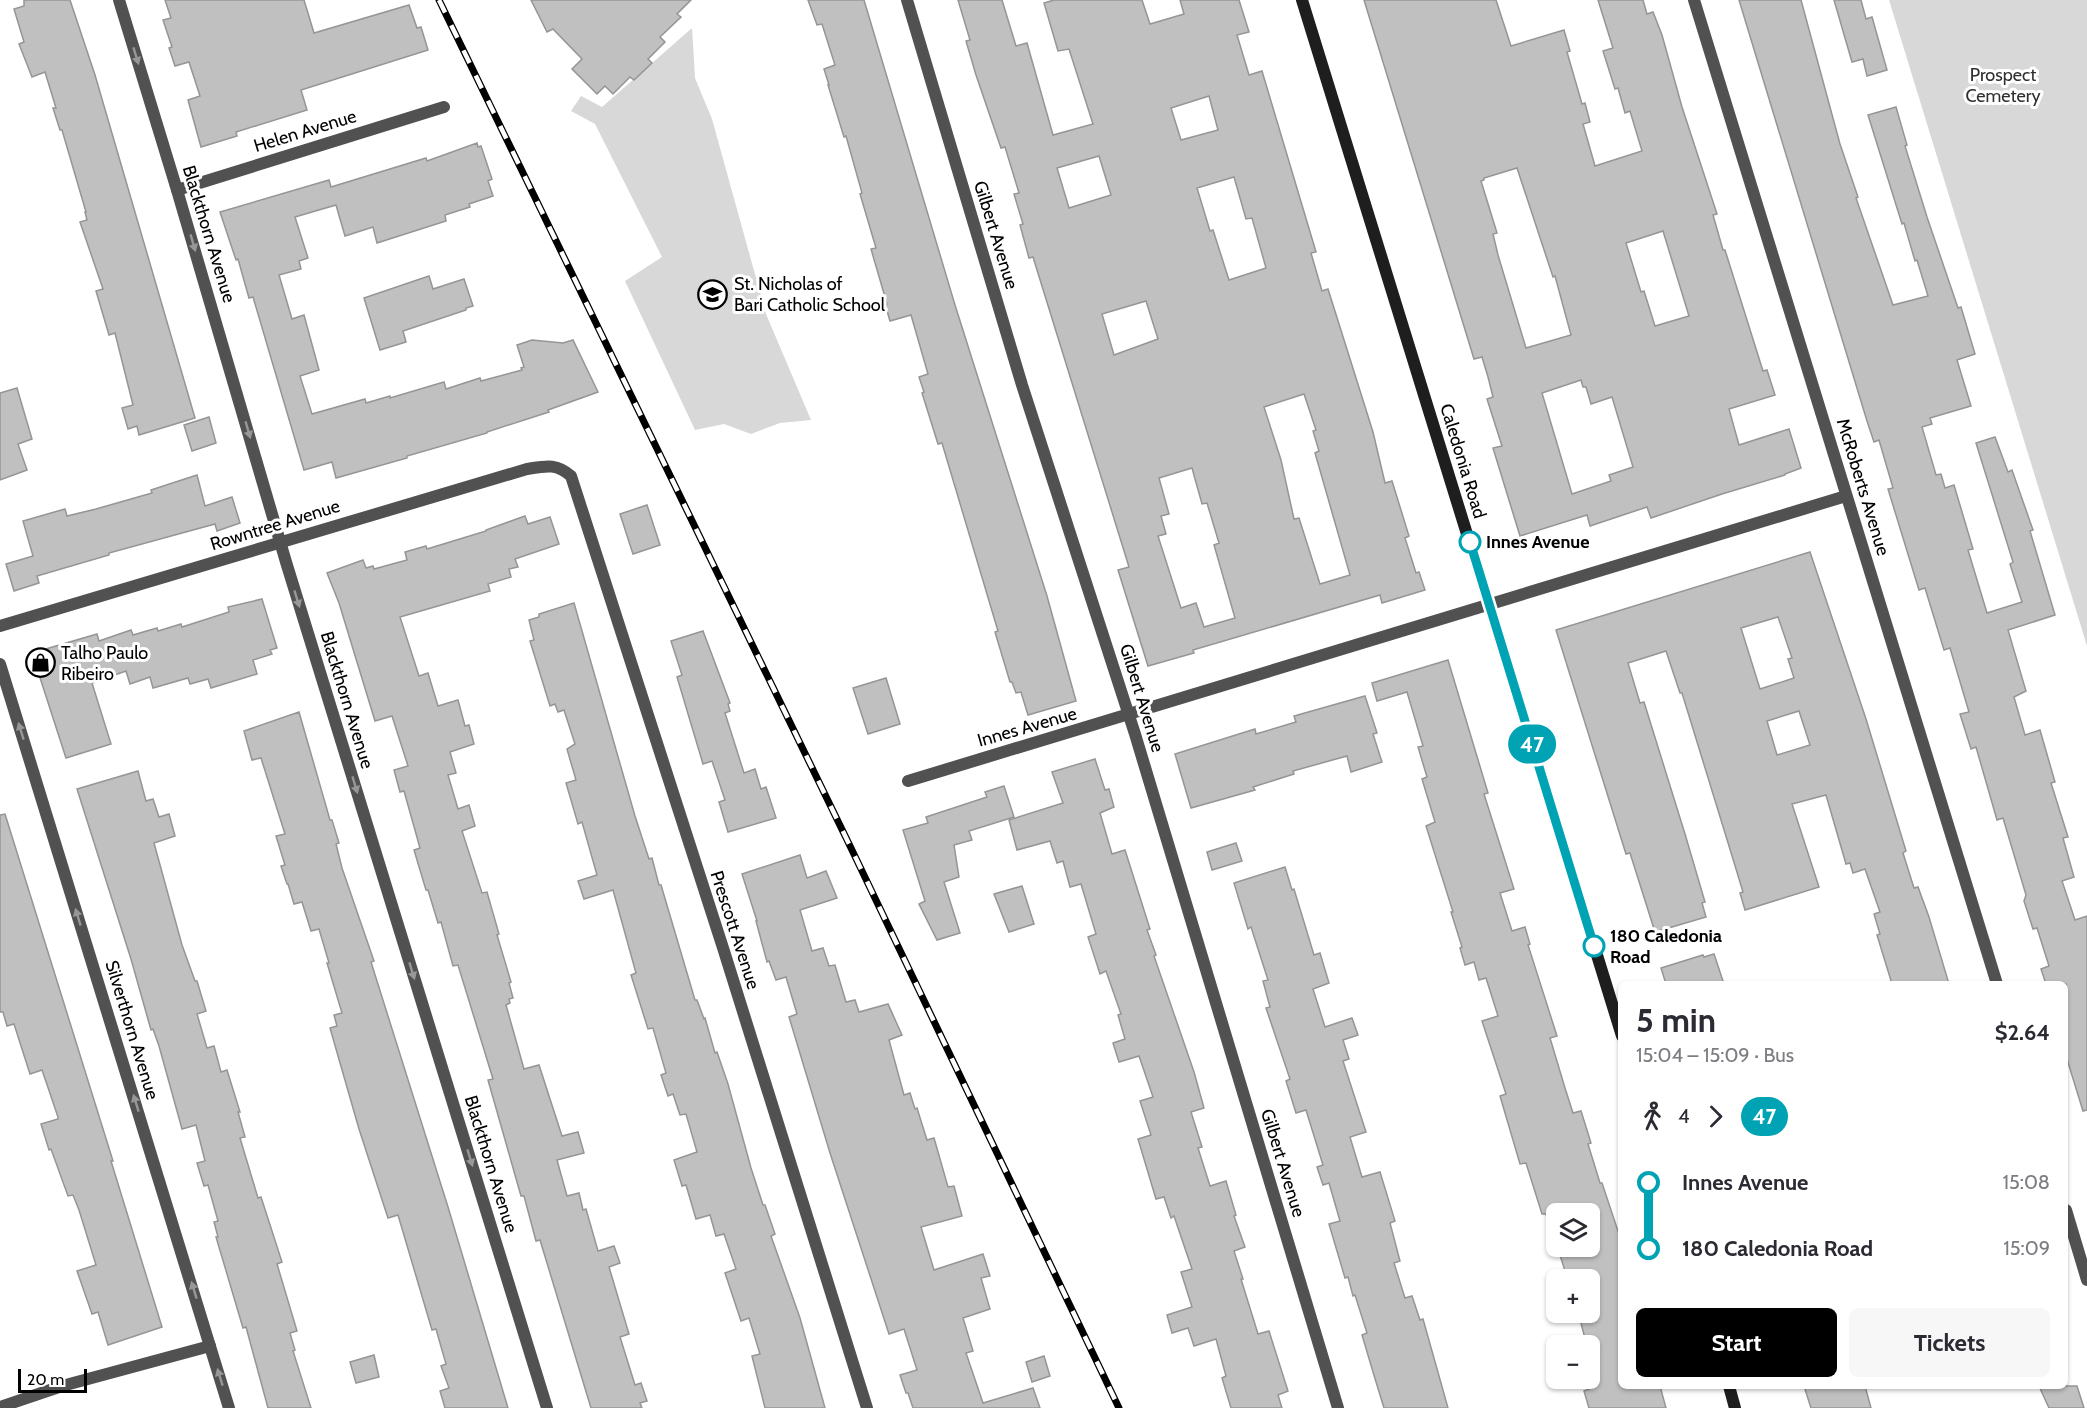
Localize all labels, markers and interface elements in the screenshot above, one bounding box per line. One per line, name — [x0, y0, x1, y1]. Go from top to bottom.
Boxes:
one-way arrow — [132, 47, 141, 65]
park label: Prospect Cemetery — [1965, 64, 2041, 107]
street label: Helen Avenue — [251, 105, 359, 157]
street label: Blackthorn Avenue — [178, 163, 240, 305]
street label: Gilbert Avenue — [969, 178, 1023, 292]
one-way arrow — [189, 234, 198, 252]
place label: St. Nicholas of Bari Catholic School — [734, 273, 886, 316]
school or university icon: St. Nicholas of Bari Catholic School — [697, 278, 729, 310]
street label: Caledonia Road — [1435, 401, 1491, 521]
street label: McRoberts Avenue — [1832, 416, 1894, 558]
one-way arrow — [244, 421, 253, 439]
street label: Rowntree Avenue — [208, 495, 342, 555]
marker: Innes Avenue — [1459, 531, 1481, 553]
place label: Innes Avenue — [1486, 531, 1589, 553]
one-way arrow — [293, 590, 302, 608]
street label: Blackthorn Avenue — [316, 629, 378, 771]
street label: Gilbert Avenue — [1115, 641, 1169, 755]
place label: Talho Paulo Ribeiro — [61, 642, 148, 685]
shop icon: Talho Paulo Ribeiro — [24, 647, 56, 679]
street label: Innes Avenue — [975, 702, 1079, 752]
one-way arrow — [16, 722, 25, 740]
line badge: 47 — [1505, 724, 1559, 764]
text: 47 — [1520, 732, 1544, 757]
one-way arrow — [351, 776, 360, 794]
street label: Prescott Avenue — [705, 868, 765, 992]
one-way arrow — [73, 908, 83, 926]
place label: 180 Caledonia Road — [1610, 925, 1722, 968]
marker: 180 Caledonia Road — [1583, 935, 1605, 957]
street label: Silverthorn Avenue — [100, 958, 164, 1102]
one-way arrow — [408, 962, 418, 980]
text: 5 min — [1636, 1000, 1716, 1040]
text: $2.64 — [1995, 1019, 2050, 1046]
text: 15:04 – 15:09 · Bus — [1636, 1043, 1794, 1067]
street label: Blackthorn Avenue — [460, 1093, 522, 1235]
one-way arrow — [131, 1094, 140, 1112]
icon: walk — [1636, 1100, 1669, 1133]
icon: forward — [1699, 1100, 1732, 1133]
text: 4 — [1678, 1104, 1690, 1128]
text: 47 — [1753, 1104, 1776, 1129]
street label: Gilbert Avenue — [1256, 1106, 1310, 1220]
one-way arrow — [466, 1149, 475, 1167]
text: Innes Avenue — [1682, 1169, 1808, 1196]
text: 15:08 — [2002, 1170, 2050, 1194]
map controls — [1546, 1203, 1600, 1389]
button: layers — [1546, 1203, 1600, 1257]
text: 180 Caledonia Road — [1682, 1235, 1873, 1262]
text: 15:09 — [2003, 1236, 2050, 1260]
button: + — [1546, 1269, 1600, 1323]
one-way arrow — [189, 1281, 198, 1299]
button: Start — [1636, 1308, 1837, 1377]
button: Tickets — [1849, 1308, 2050, 1377]
button: − — [1546, 1335, 1600, 1389]
scale bar — [18, 1366, 87, 1394]
one-way arrow — [214, 1368, 224, 1386]
text: 20 m — [27, 1370, 64, 1389]

